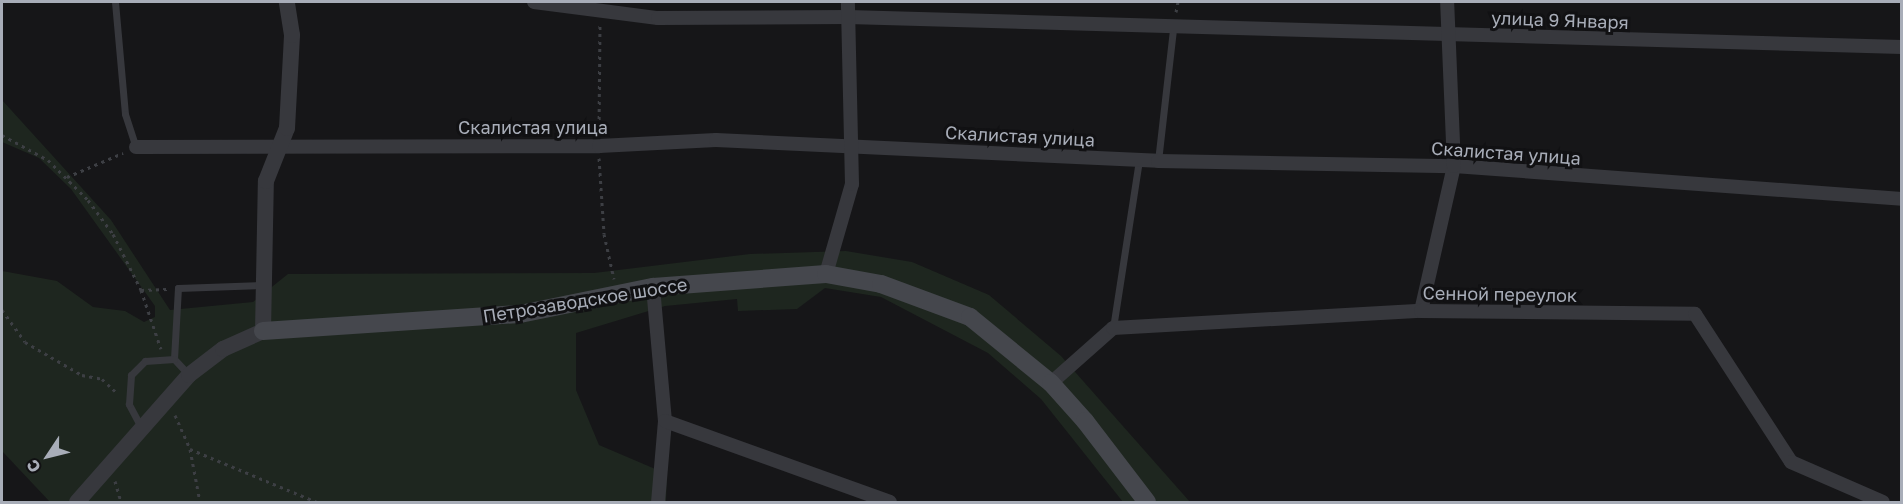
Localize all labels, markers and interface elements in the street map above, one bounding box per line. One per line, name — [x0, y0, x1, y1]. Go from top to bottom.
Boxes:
street label: улица 9 Января — [1491, 7, 1629, 33]
street label: Скалистая улица — [458, 116, 608, 138]
street label: Скалистая улица — [945, 121, 1095, 151]
street label: Скалистая улица — [1430, 137, 1582, 169]
street label: Петрозаводское шоссе — [481, 273, 689, 327]
street label: Сенной переулок — [1422, 282, 1578, 306]
north arrow — [18, 426, 78, 486]
text: С — [22, 456, 45, 477]

